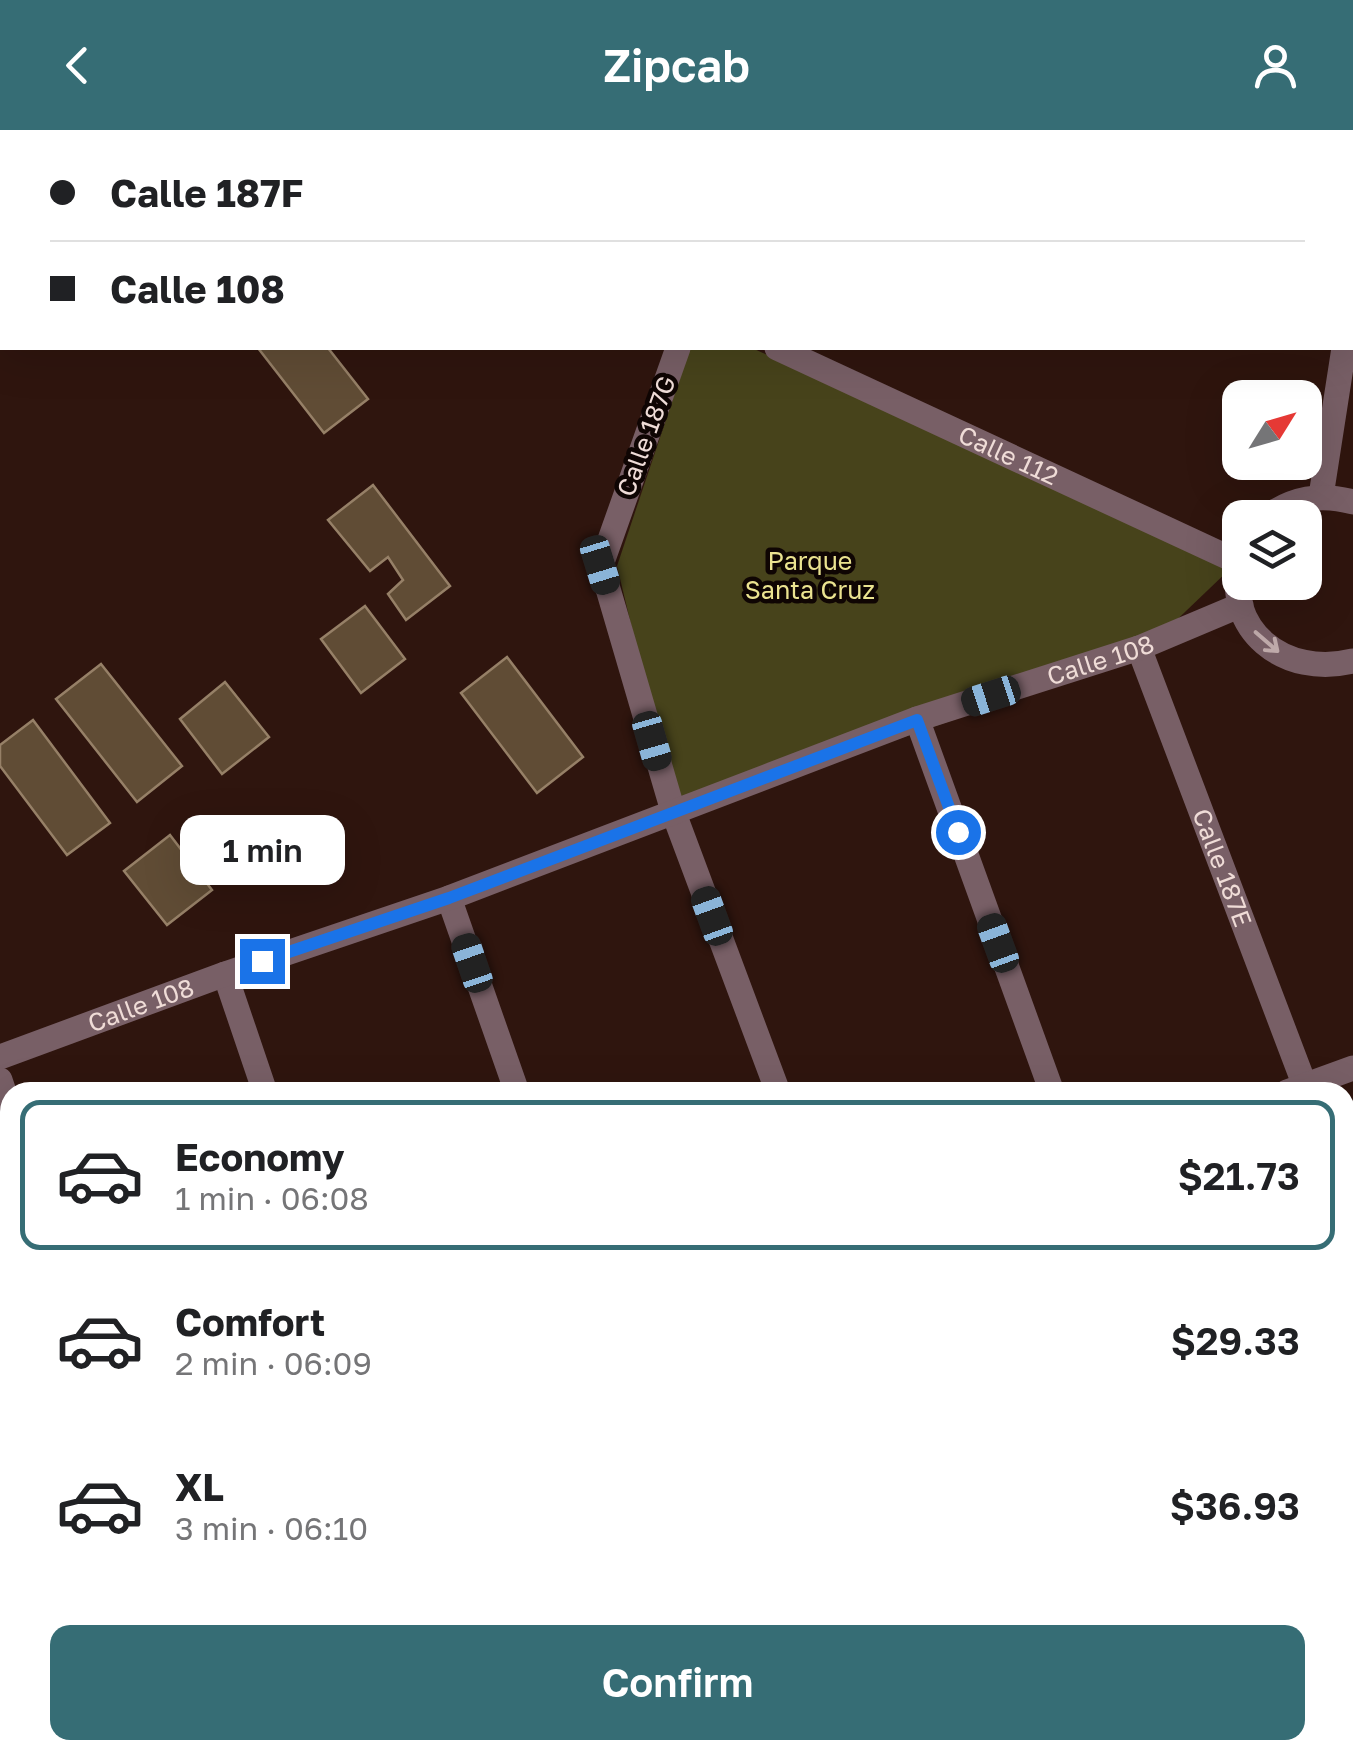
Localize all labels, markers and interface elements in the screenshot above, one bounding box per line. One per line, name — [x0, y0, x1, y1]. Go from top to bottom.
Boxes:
icon: back — [50, 38, 105, 93]
text: Zipcab — [603, 38, 750, 92]
icon: person — [1248, 38, 1303, 93]
text: Calle 187F — [110, 170, 303, 215]
text: Calle 108 — [110, 266, 285, 311]
street label: Calle 187G — [609, 371, 682, 500]
north arrow — [1222, 380, 1322, 480]
map controls — [1222, 380, 1322, 600]
street label: Calle 112 — [954, 418, 1063, 491]
button: layers — [1222, 500, 1322, 600]
car — [577, 532, 623, 598]
park label: Parque Santa Cruz — [745, 545, 875, 605]
street label: Calle 108 — [1043, 628, 1158, 691]
one-way arrow — [1254, 630, 1279, 653]
car — [958, 672, 1024, 720]
car — [629, 708, 675, 774]
street label: Calle 187E — [1186, 804, 1259, 931]
route start — [936, 810, 981, 855]
callout: 1 min — [180, 816, 344, 886]
text: 1 min — [222, 831, 303, 869]
car — [688, 883, 736, 949]
car — [974, 910, 1022, 976]
car — [448, 930, 496, 996]
route end — [240, 939, 285, 984]
street label: Calle 108 — [83, 971, 198, 1038]
icon: car — [55, 1130, 145, 1220]
text: Economy — [175, 1134, 344, 1179]
text: $21.73 — [1178, 1153, 1300, 1198]
text: 1 min · 06:08 — [175, 1179, 369, 1217]
icon: car — [55, 1295, 145, 1385]
text: Comfort — [175, 1299, 325, 1344]
text: $29.33 — [1171, 1318, 1300, 1363]
text: 2 min · 06:09 — [175, 1344, 372, 1382]
icon: car — [55, 1460, 145, 1550]
text: XL — [175, 1464, 224, 1509]
text: $36.93 — [1170, 1483, 1300, 1528]
text: 3 min · 06:10 — [175, 1509, 368, 1547]
button: Confirm — [50, 1625, 1305, 1740]

